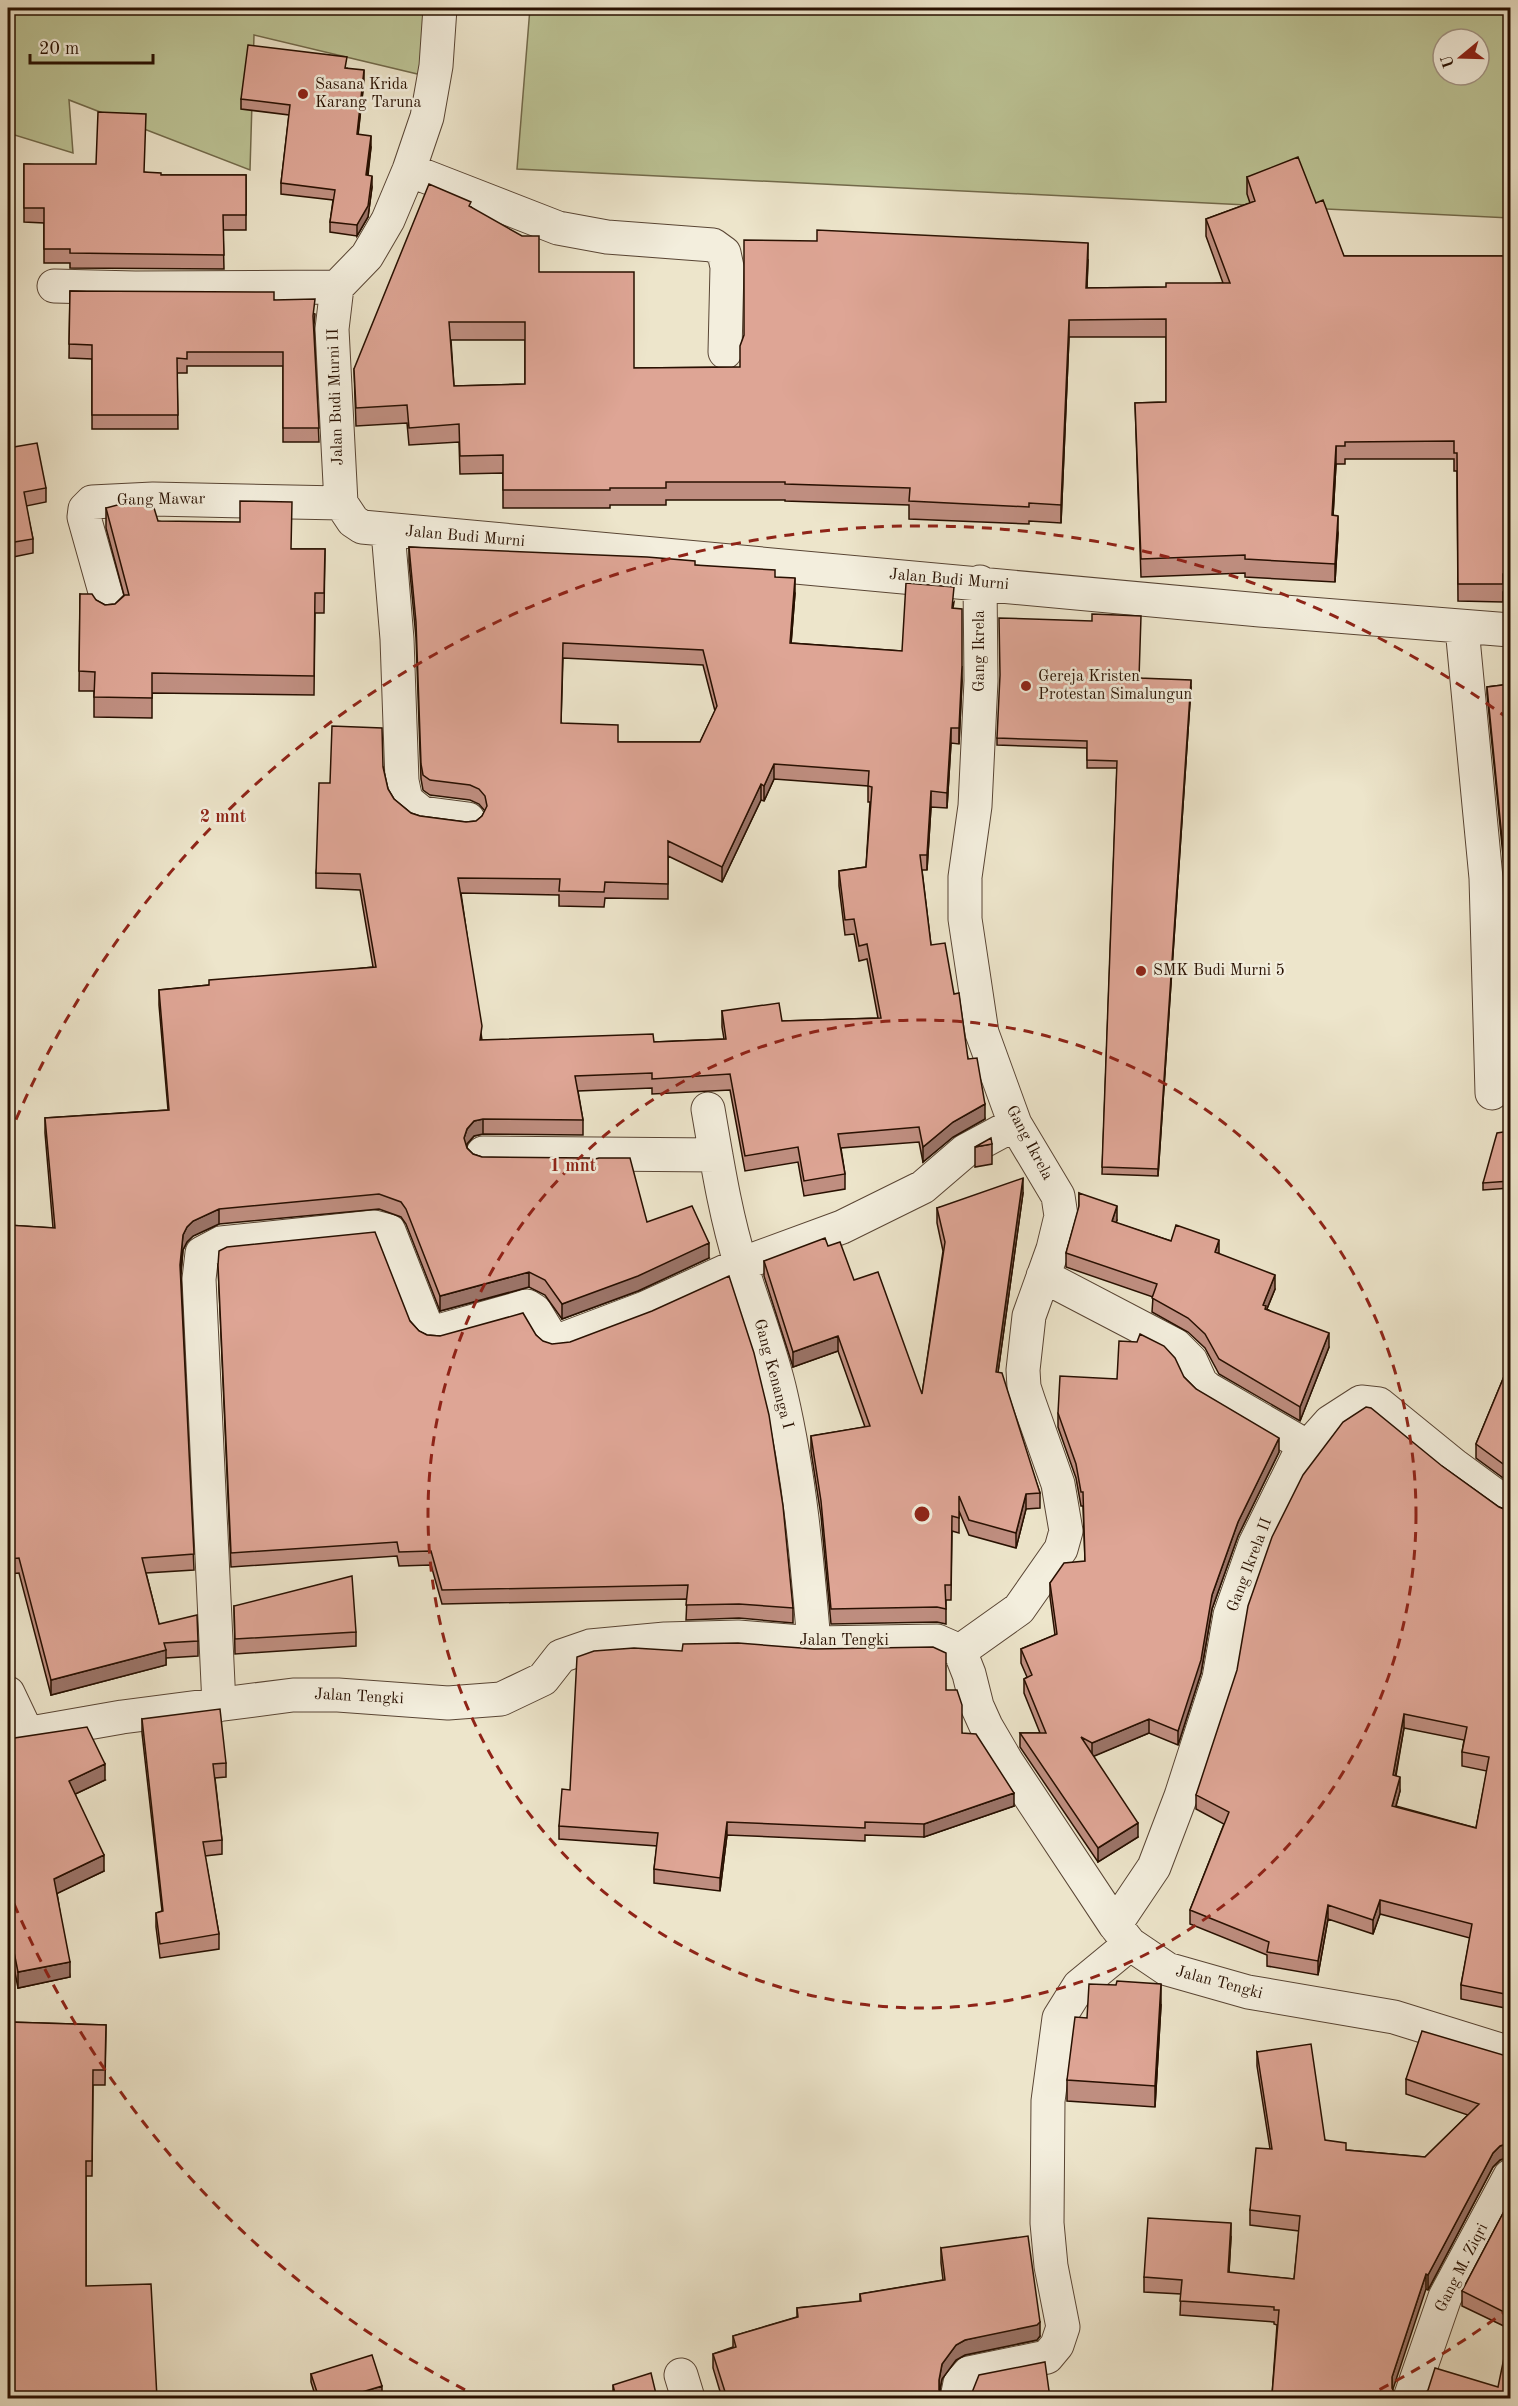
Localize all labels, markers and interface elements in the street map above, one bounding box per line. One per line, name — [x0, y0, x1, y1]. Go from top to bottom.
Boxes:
scale bar — [30, 27, 153, 65]
north arrow — [1431, 27, 1491, 87]
text: 20 m — [39, 40, 79, 58]
text: U — [1439, 52, 1458, 70]
place label: Sasana Krida Karang Taruna — [315, 77, 421, 111]
marker: Sasana Krida Karang Taruna — [296, 87, 310, 101]
street label: Jalan Budi Murni II — [326, 328, 346, 466]
street label: Gang Mawar — [117, 491, 206, 509]
street label: Jalan Budi Murni — [404, 524, 526, 550]
street label: Jalan Budi Murni — [888, 567, 1010, 593]
street label: Gang Ikrela — [972, 610, 988, 692]
place label: Gereja Kristen Protestan Simalungun — [1038, 669, 1192, 703]
marker: Gereja Kristen Protestan Simalungun — [1019, 679, 1033, 693]
text: 2 mnt — [200, 808, 247, 826]
place label: SMK Budi Murni 5 — [1153, 963, 1285, 979]
marker: SMK Budi Murni 5 — [1134, 964, 1148, 978]
street label: Gang Ikrela — [1003, 1103, 1055, 1183]
text: 1 mnt — [550, 1157, 597, 1175]
street label: Gang Kenanga I — [751, 1317, 795, 1431]
centre of rings — [912, 1504, 932, 1524]
street label: Gang Ikrela II — [1225, 1516, 1275, 1614]
street label: Jalan Tengki — [799, 1633, 889, 1649]
street label: Jalan Tengki — [314, 1687, 404, 1707]
street label: Jalan Tengki — [1174, 1964, 1264, 2002]
street label: Gang M. Ziqri — [1433, 2221, 1491, 2315]

